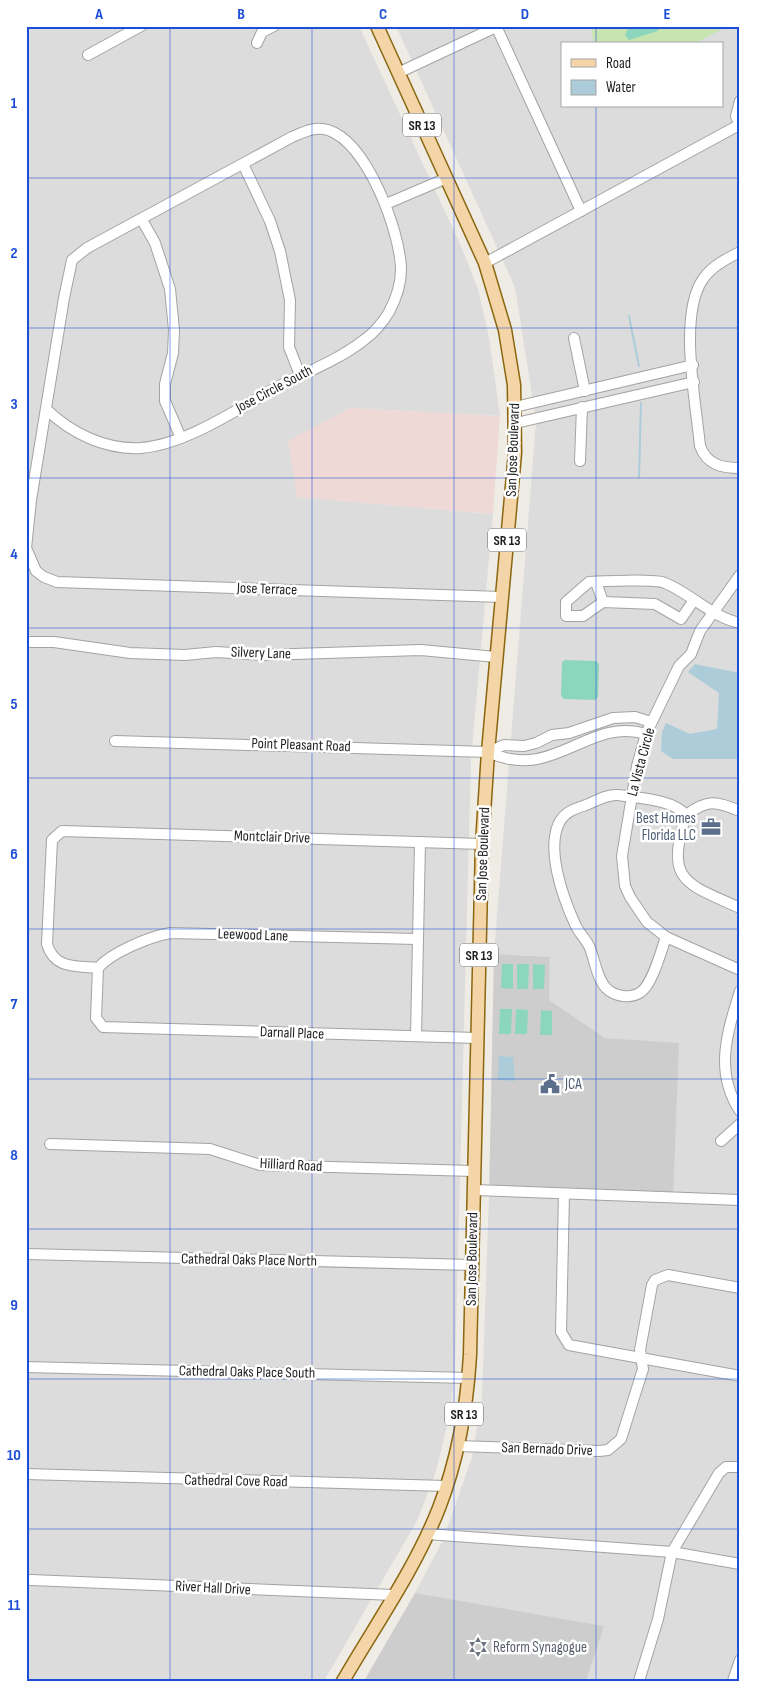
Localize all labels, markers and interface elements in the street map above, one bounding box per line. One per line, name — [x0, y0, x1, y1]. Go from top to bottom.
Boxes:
text: A — [94, 5, 103, 24]
text: B — [237, 5, 245, 24]
text: C — [379, 5, 387, 24]
text: D — [521, 5, 529, 24]
text: E — [664, 5, 671, 24]
legend — [561, 42, 724, 108]
text: Road — [606, 54, 631, 73]
text: Water — [606, 78, 637, 97]
text: 1 — [11, 94, 18, 113]
road number: SR 13 — [403, 114, 441, 136]
text: 2 — [10, 244, 18, 263]
street label: Jose Circle South — [231, 361, 316, 418]
text: 3 — [10, 395, 18, 414]
street label: San Jose Boulevard — [502, 403, 524, 497]
road number: SR 13 — [488, 528, 526, 552]
text: 4 — [10, 545, 18, 564]
street label: Jose Terrace — [236, 578, 297, 600]
street label: Silvery Lane — [231, 642, 291, 664]
text: 5 — [10, 695, 18, 714]
street label: La Vista Circle — [623, 726, 659, 798]
street label: Point Pleasant Road — [251, 734, 351, 756]
street label: San Jose Boulevard — [472, 807, 494, 901]
place label: Best Homes Florida LLC — [636, 809, 696, 845]
office icon: Best Homes Florida LLC — [700, 816, 722, 838]
street label: Montclair Drive — [234, 826, 310, 848]
text: 6 — [10, 845, 18, 864]
street label: Leewood Lane — [217, 924, 289, 946]
road number: SR 13 — [460, 944, 498, 966]
text: 7 — [11, 995, 18, 1014]
street label: Darnall Place — [259, 1022, 325, 1044]
public building icon: JCA — [539, 1073, 561, 1095]
place label: JCA — [564, 1075, 582, 1094]
text: 8 — [10, 1146, 18, 1165]
street label: Hilliard Road — [259, 1154, 323, 1176]
street label: San Jose Boulevard — [462, 1212, 482, 1306]
street label: Cathedral Oaks Place North — [181, 1249, 317, 1271]
text: 9 — [10, 1296, 18, 1315]
street label: Cathedral Oaks Place South — [179, 1361, 315, 1383]
road number: SR 13 — [445, 1402, 483, 1426]
street label: San Bernado Drive — [501, 1438, 593, 1460]
text: 10 — [7, 1446, 21, 1465]
street label: Cathedral Cove Road — [184, 1471, 288, 1491]
street label: River Hall Drive — [175, 1577, 251, 1599]
text: 11 — [8, 1596, 21, 1615]
synagogue icon: Reform Synagogue — [467, 1636, 489, 1658]
place label: Reform Synagogue — [493, 1638, 587, 1657]

